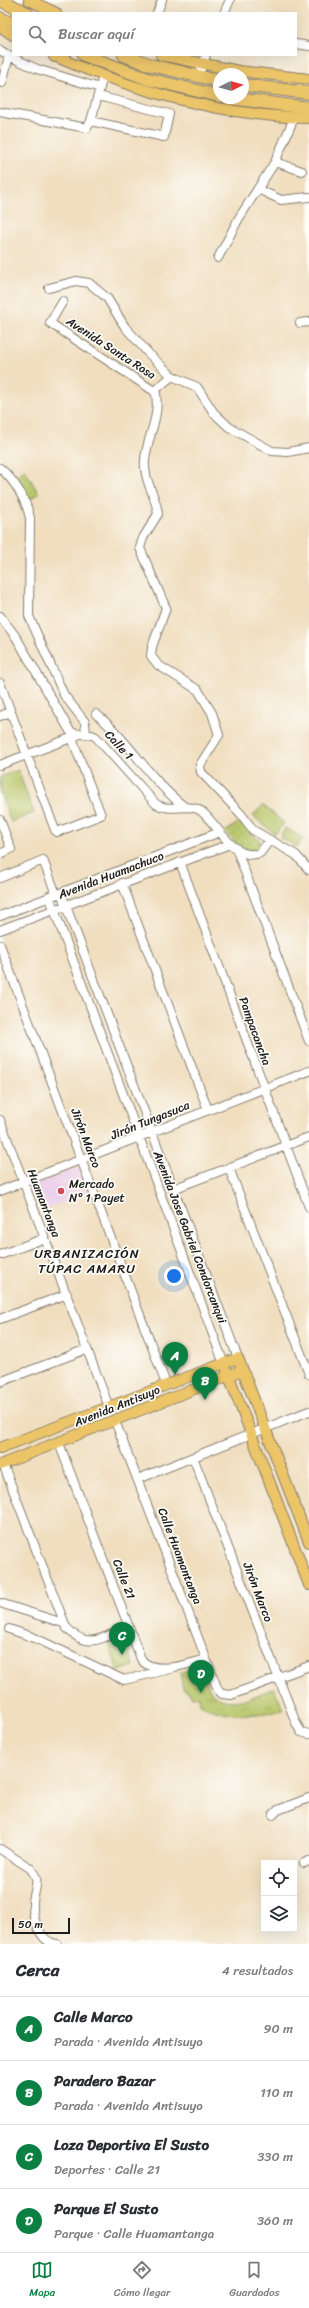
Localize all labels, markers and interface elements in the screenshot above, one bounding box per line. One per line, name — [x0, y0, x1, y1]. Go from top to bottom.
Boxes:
search box — [12, 12, 297, 56]
text: Buscar aquí — [58, 21, 135, 47]
icon: search — [26, 23, 48, 45]
north arrow — [213, 68, 249, 104]
street label: Avenida Santa Rosa — [61, 310, 160, 385]
street label: Calle 1 — [99, 725, 139, 765]
street label: Avenida Huamachuco — [54, 845, 167, 906]
street label: Pampacancha — [232, 994, 278, 1068]
street label: Jirón Tungasuca — [106, 1094, 194, 1146]
street label: Jirón Marco — [64, 1104, 108, 1171]
street label: Avenida Jose Gabriel Condorcanqui — [146, 1146, 233, 1327]
street label: Huamantanga — [21, 1165, 68, 1241]
place label: Mercado N° 1 Payet — [69, 1173, 125, 1209]
marker: Mercado N° 1 Payet — [56, 1186, 66, 1196]
district label: URBANIZACIÓN TÚPAC AMARU — [34, 1242, 140, 1280]
your location — [164, 1266, 184, 1286]
pin: A — [162, 1342, 188, 1375]
pin: B — [192, 1367, 218, 1400]
street label: Avenida Antisuyo — [70, 1379, 163, 1434]
street label: Calle Huamantanga — [151, 1504, 209, 1608]
street label: Calle 21 — [106, 1556, 142, 1602]
street label: Jirón Marco — [236, 1558, 280, 1625]
pin: C — [109, 1622, 135, 1655]
pin: D — [188, 1660, 214, 1693]
map controls — [261, 1860, 297, 1932]
button: locate — [261, 1860, 297, 1896]
button: layers — [261, 1896, 297, 1932]
text: 50 m — [18, 1915, 43, 1934]
scale bar — [12, 1916, 70, 1935]
text: Cerca — [16, 1955, 59, 1985]
text: 4 resultados — [222, 1959, 293, 1982]
text: Calle Marco — [54, 2004, 133, 2030]
text: A — [25, 2017, 33, 2040]
text: 90 m — [263, 2017, 293, 2040]
text: Parada · Avenida Antisuyo — [54, 2030, 203, 2053]
text: Paradero Bazar — [54, 2068, 155, 2094]
text: B — [25, 2081, 33, 2104]
text: 110 m — [260, 2081, 293, 2104]
text: Parada · Avenida Antisuyo — [54, 2094, 203, 2117]
text: Loza Deportiva El Susto — [54, 2132, 209, 2158]
text: C — [25, 2145, 33, 2168]
text: 330 m — [257, 2145, 293, 2168]
text: Deportes · Calle 21 — [54, 2158, 160, 2181]
text: Parque El Susto — [54, 2196, 158, 2222]
text: D — [25, 2209, 33, 2232]
text: 360 m — [257, 2209, 293, 2232]
text: Parque · Calle Huamantanga — [54, 2222, 214, 2245]
tab: Mapa — [29, 2259, 55, 2302]
tab: Cómo llegar — [114, 2259, 171, 2302]
tab: Guardados — [229, 2259, 280, 2302]

